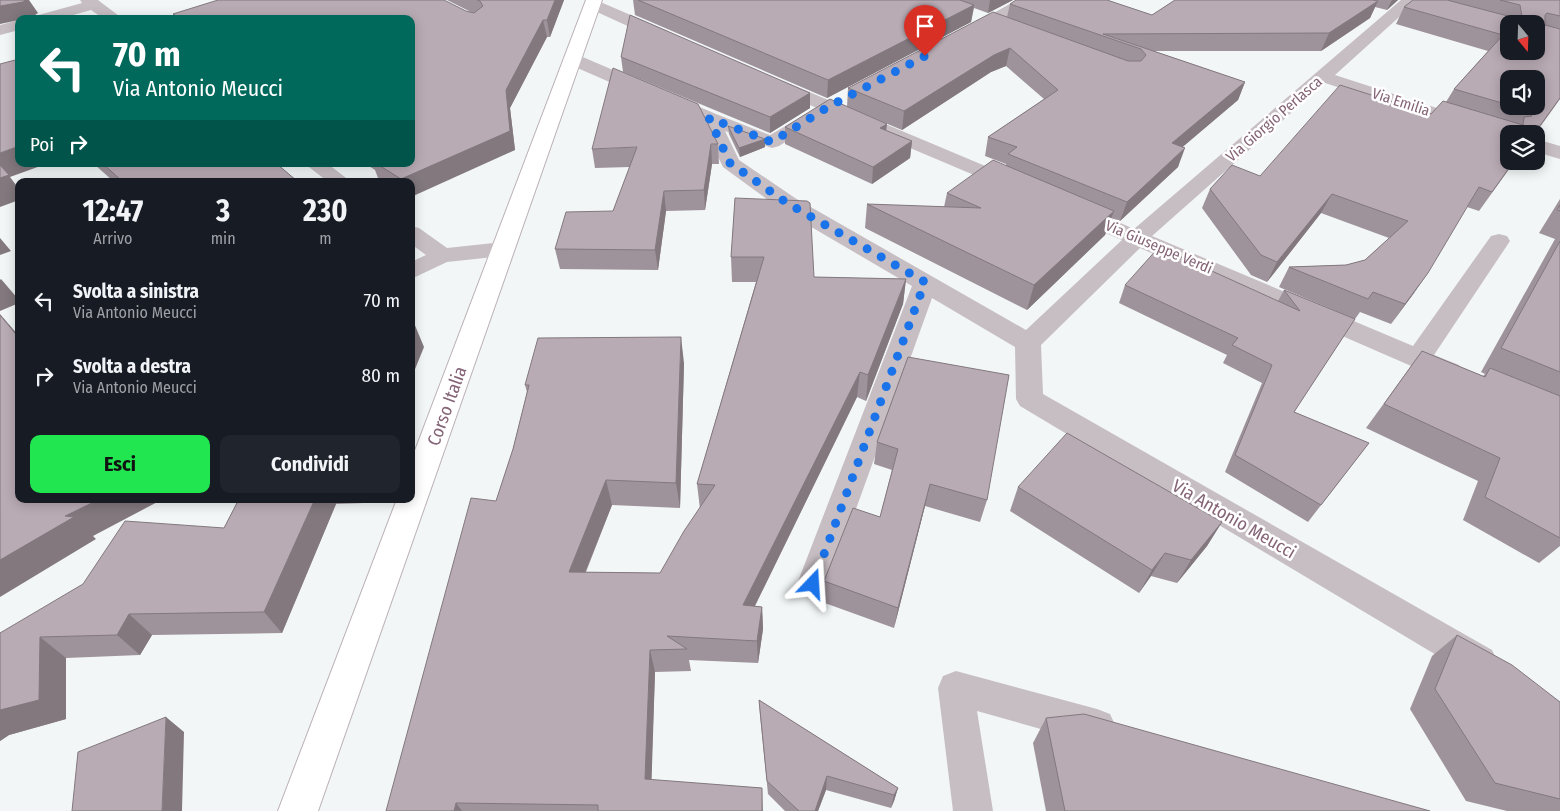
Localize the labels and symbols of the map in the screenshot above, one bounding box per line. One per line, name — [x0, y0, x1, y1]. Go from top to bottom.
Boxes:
pin — [904, 5, 946, 56]
north arrow — [1500, 15, 1545, 60]
street label: Via Giorgio Perlasca — [1222, 73, 1326, 165]
street label: Via Emilia — [1370, 84, 1432, 120]
street label: Via Giuseppe Verdi — [1103, 216, 1215, 278]
street label: Corso Italia — [422, 363, 472, 449]
street label: Via Antonio Meucci — [1168, 475, 1300, 563]
position arrow — [786, 557, 838, 609]

